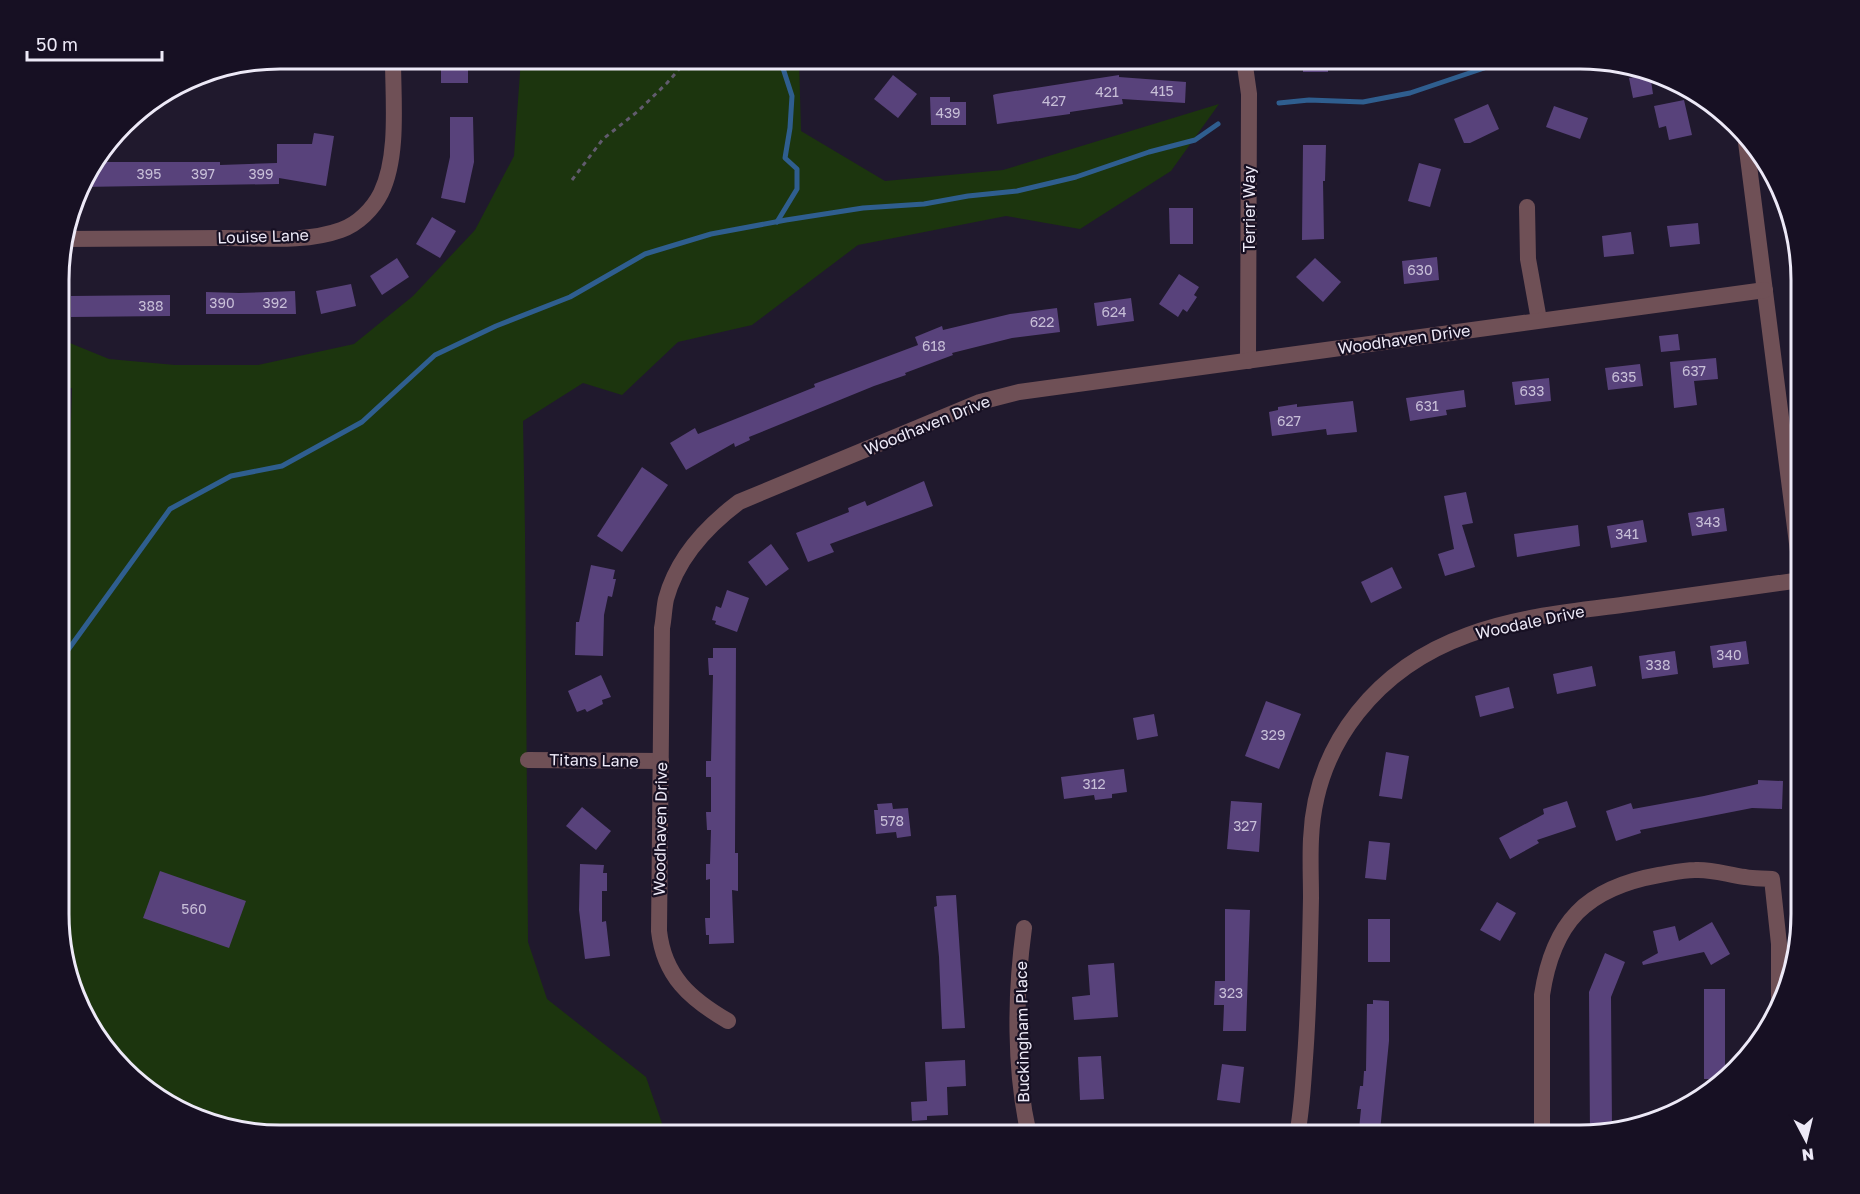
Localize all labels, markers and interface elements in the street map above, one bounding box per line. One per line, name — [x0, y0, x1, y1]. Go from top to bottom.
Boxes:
scale bar — [27, 24, 162, 62]
text: 50 m — [36, 33, 78, 55]
house number: 415 — [1150, 82, 1174, 99]
house number: 421 — [1095, 83, 1119, 100]
house number: 427 — [1042, 92, 1066, 109]
house number: 439 — [935, 104, 961, 121]
house number: 395 — [137, 165, 161, 182]
house number: 397 — [191, 165, 215, 182]
house number: 399 — [248, 165, 274, 182]
street label: Terrier Way — [1239, 166, 1259, 252]
street label: Louise Lane — [217, 224, 309, 248]
house number: 630 — [1407, 261, 1433, 278]
house number: 390 — [209, 294, 235, 311]
house number: 392 — [263, 294, 287, 311]
house number: 388 — [138, 297, 164, 314]
house number: 624 — [1101, 303, 1127, 320]
house number: 622 — [1030, 313, 1054, 330]
street label: Woodhaven Drive — [1336, 320, 1472, 358]
house number: 618 — [922, 337, 946, 354]
house number: 637 — [1682, 362, 1706, 379]
house number: 635 — [1612, 368, 1636, 385]
house number: 633 — [1520, 382, 1544, 399]
street label: Woodhaven Drive — [861, 391, 993, 459]
house number: 631 — [1415, 397, 1439, 414]
house number: 627 — [1277, 412, 1301, 429]
house number: 343 — [1696, 513, 1720, 530]
house number: 341 — [1615, 525, 1639, 542]
street label: Woodale Drive — [1474, 601, 1586, 643]
house number: 340 — [1716, 646, 1742, 663]
house number: 338 — [1646, 656, 1670, 673]
house number: 329 — [1261, 726, 1285, 743]
street label: Titans Lane — [549, 749, 639, 771]
street label: Woodhaven Drive — [649, 762, 671, 896]
house number: 312 — [1082, 775, 1106, 792]
house number: 578 — [880, 812, 904, 829]
house number: 327 — [1233, 817, 1257, 834]
house number: 560 — [181, 900, 207, 917]
street label: Buckingham Place — [1011, 961, 1033, 1103]
house number: 323 — [1219, 984, 1243, 1001]
north arrow — [1776, 1110, 1836, 1170]
text: N — [1801, 1144, 1815, 1166]

